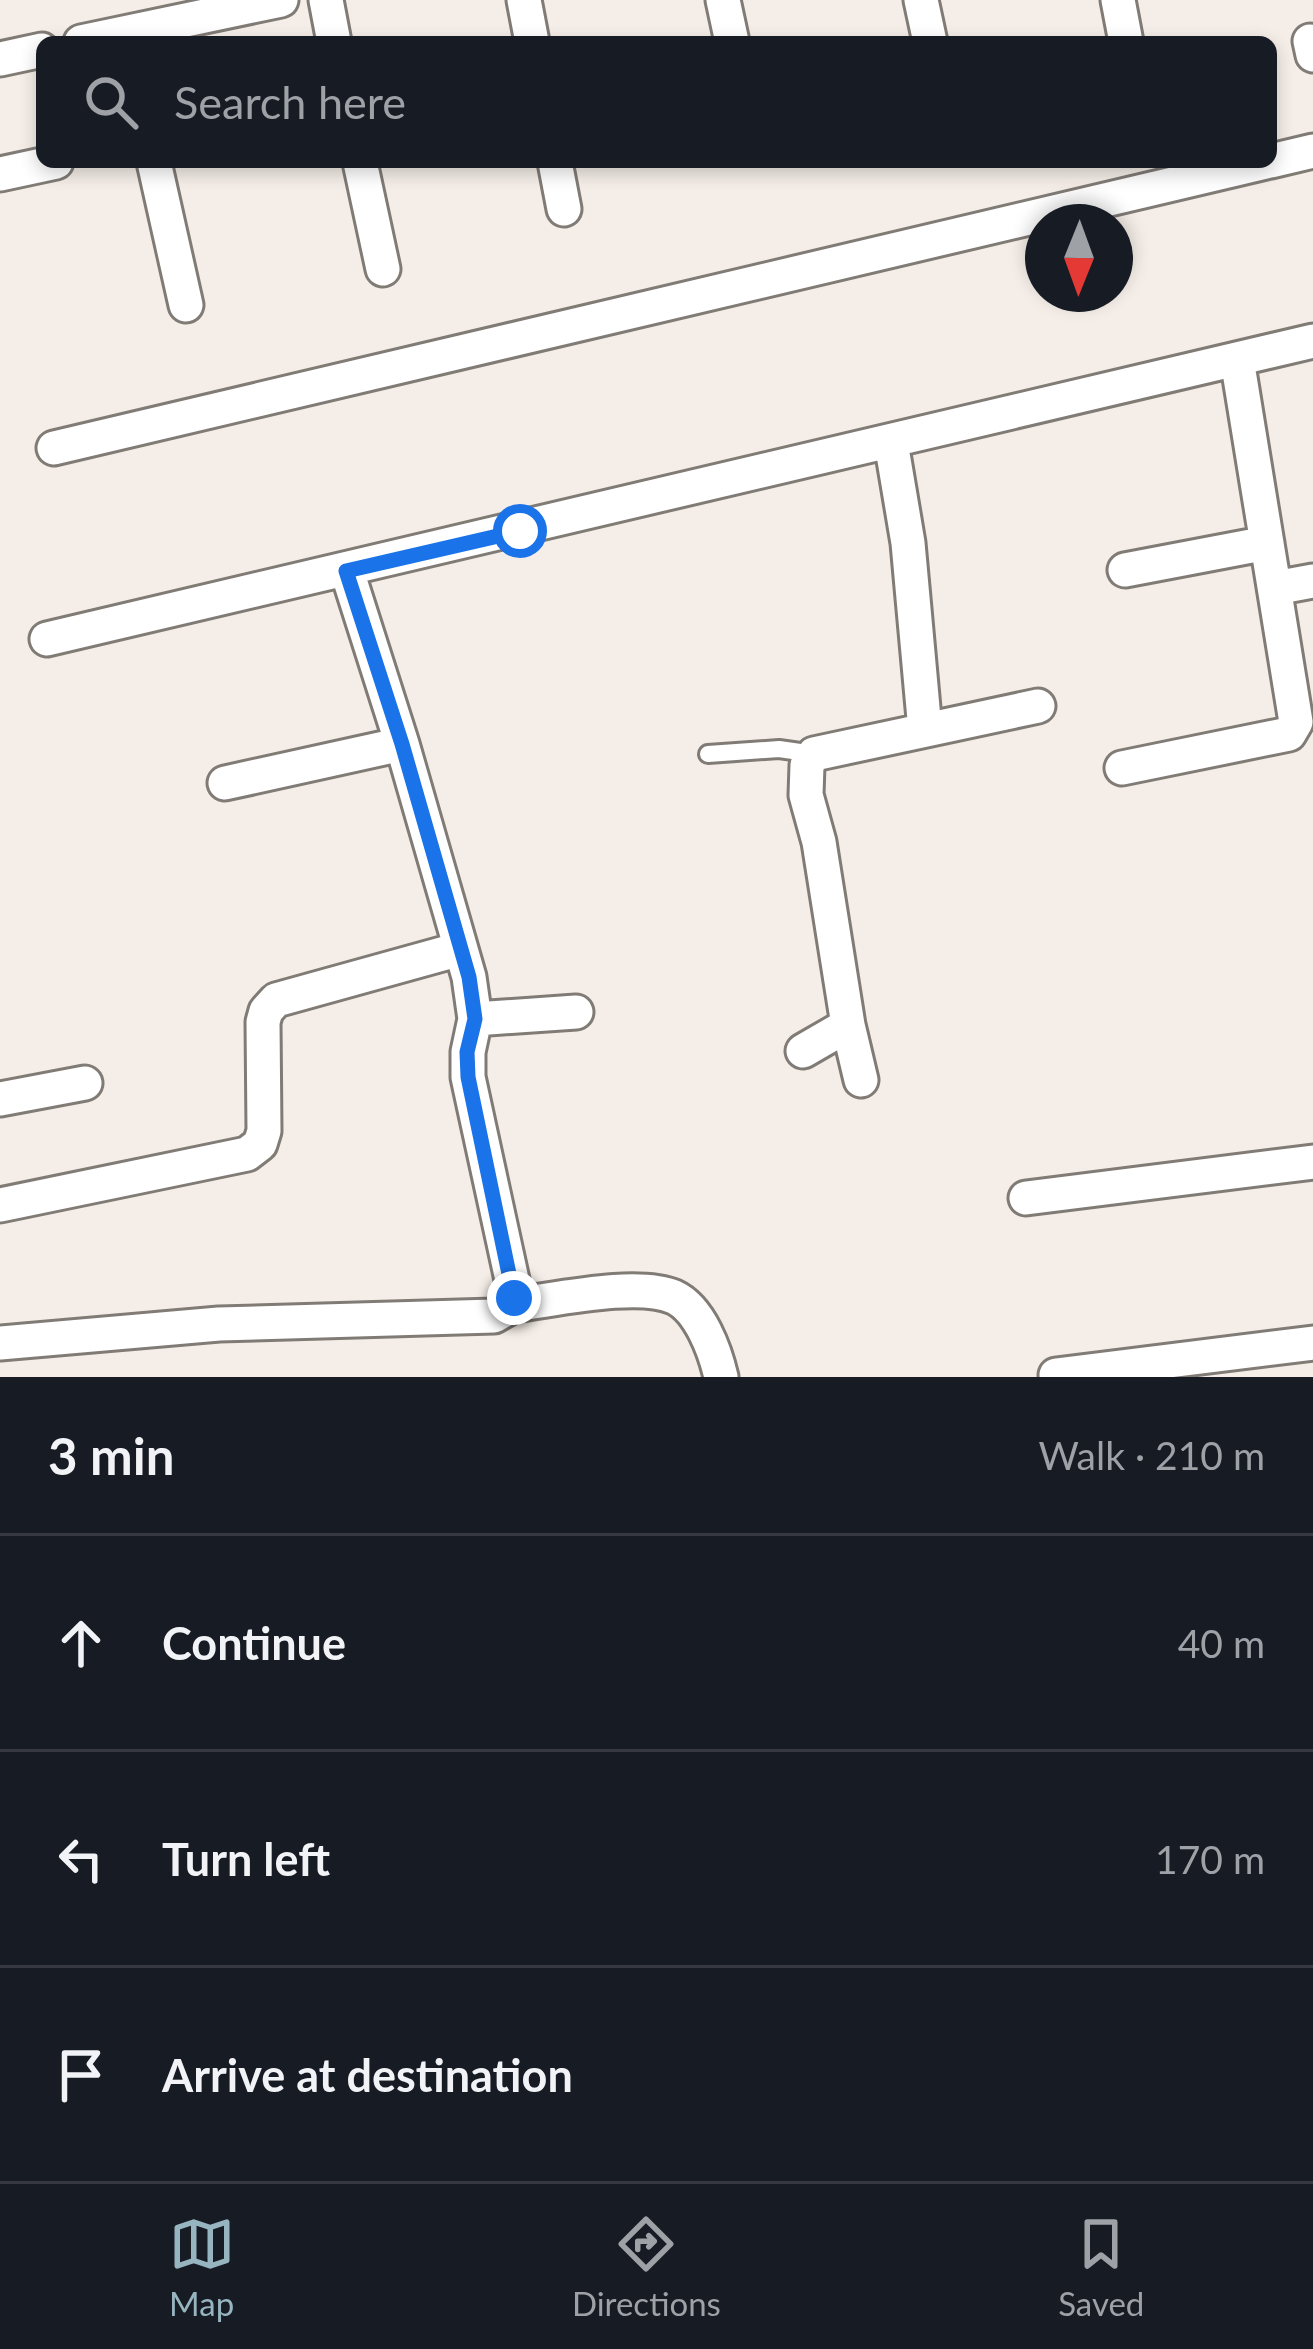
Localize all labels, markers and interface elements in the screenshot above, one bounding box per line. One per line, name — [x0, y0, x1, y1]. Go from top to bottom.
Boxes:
search box — [36, 36, 1277, 168]
icon: search — [78, 69, 144, 135]
text: Search here — [174, 75, 406, 129]
north arrow — [1025, 204, 1133, 312]
route start — [493, 504, 547, 558]
route end — [487, 1271, 541, 1325]
text: 3 min — [48, 1425, 174, 1486]
text: Walk · 210 m — [1038, 1432, 1265, 1478]
icon: ahead — [48, 1610, 114, 1676]
text: Continue — [162, 1616, 346, 1670]
text: 40 m — [1178, 1620, 1265, 1666]
icon: left — [48, 1826, 114, 1892]
text: Turn left — [162, 1832, 330, 1886]
text: 170 m — [1155, 1836, 1265, 1882]
icon: arrive — [48, 2042, 114, 2108]
text: Arrive at destination — [162, 2048, 573, 2102]
tab: Map — [169, 2211, 235, 2323]
tab: Directions — [572, 2211, 721, 2323]
tab: Saved — [1058, 2211, 1144, 2323]

